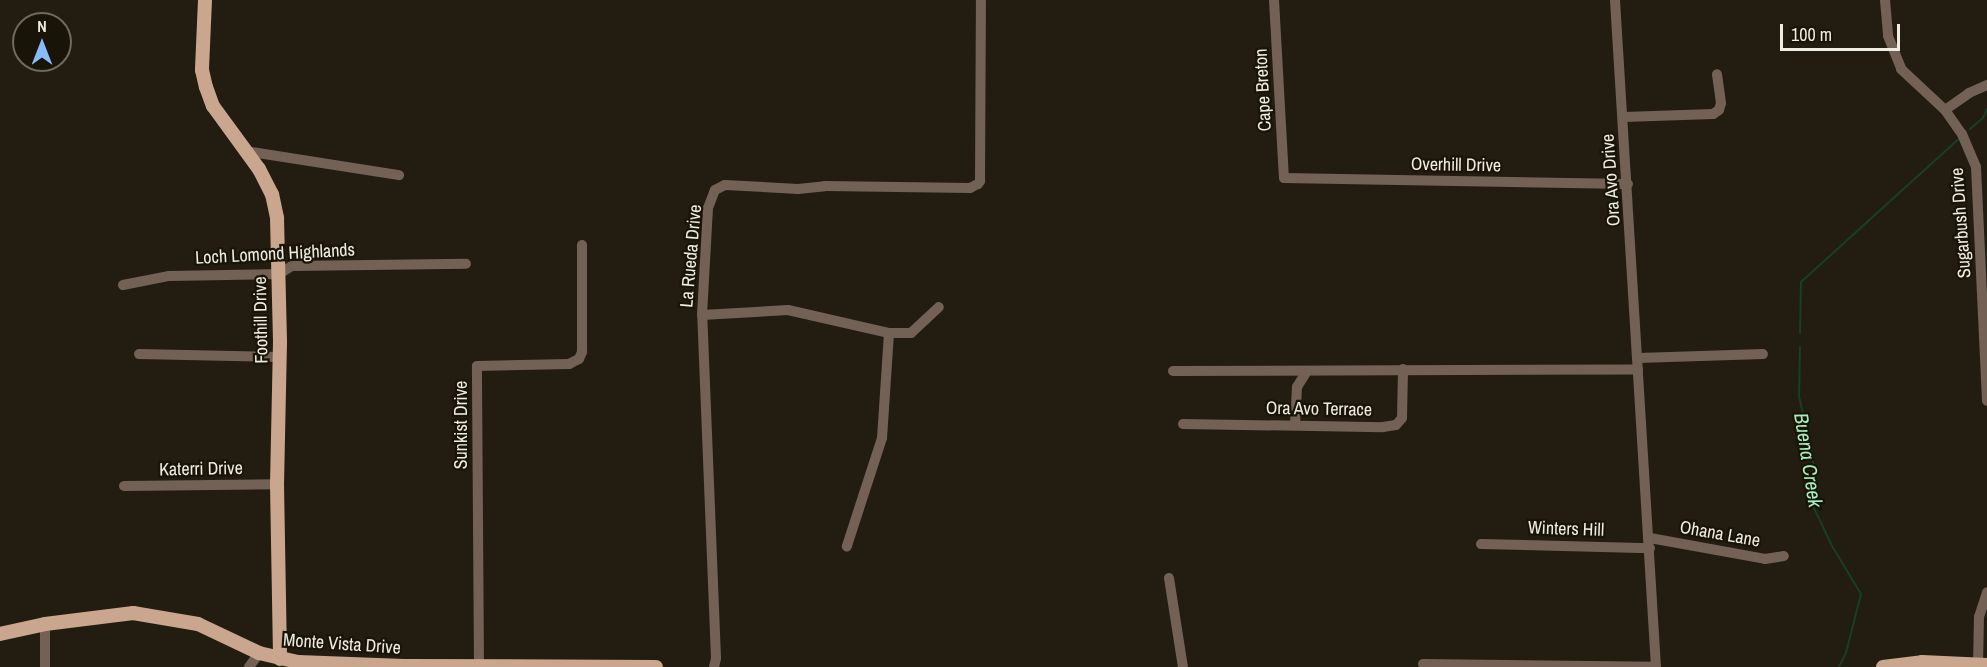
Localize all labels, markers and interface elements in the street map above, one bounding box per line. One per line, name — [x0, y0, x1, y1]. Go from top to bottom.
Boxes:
north arrow — [12, 12, 72, 72]
scale bar — [1783, 12, 1903, 50]
text: N — [37, 15, 47, 37]
text: 100 m — [1791, 22, 1832, 47]
street label: Cape Breton — [1250, 48, 1276, 132]
street label: Ora Avo Drive — [1597, 133, 1625, 227]
street label: Overhill Drive — [1411, 153, 1501, 177]
street label: Sugarbush Drive — [1946, 167, 1976, 279]
street label: La Rueda Drive — [676, 204, 706, 308]
street label: Loch Lomond Highlands — [195, 239, 355, 269]
street label: Foothill Drive — [249, 276, 273, 364]
street label: Sunkist Drive — [450, 381, 472, 469]
street label: Ora Avo Terrace — [1265, 397, 1373, 421]
water label: Buena Creek — [1790, 411, 1828, 509]
street label: Katerri Drive — [159, 457, 243, 481]
street label: Ohana Lane — [1678, 516, 1762, 552]
street label: Winters Hill — [1528, 517, 1604, 541]
street label: Monte Vista Drive — [282, 629, 402, 659]

